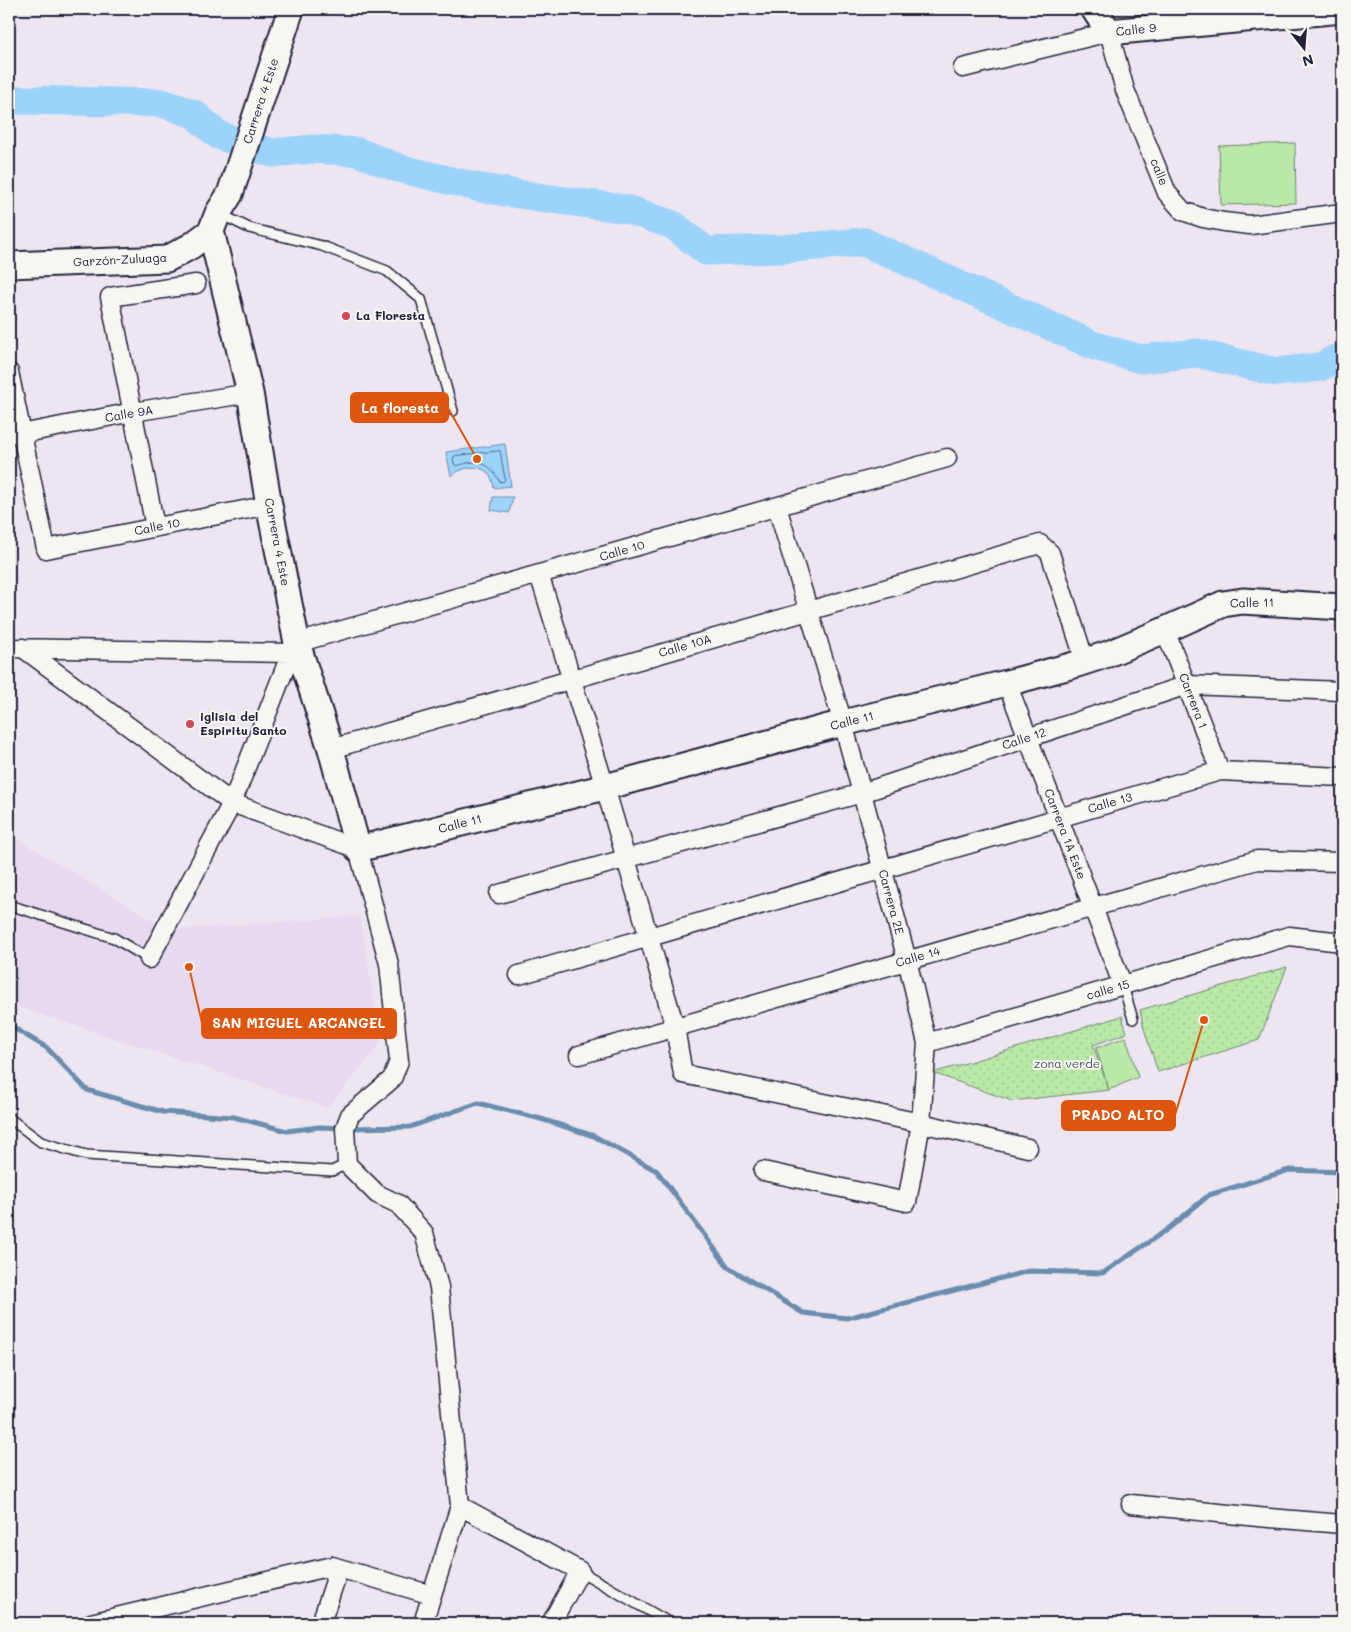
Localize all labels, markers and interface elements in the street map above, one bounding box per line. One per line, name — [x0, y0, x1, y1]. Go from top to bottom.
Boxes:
street label: Calle 9 — [1115, 19, 1157, 39]
north arrow — [1278, 22, 1328, 72]
text: N — [1300, 50, 1316, 72]
street label: Carrera 4 Este — [239, 56, 281, 146]
street label: calle — [1147, 156, 1173, 188]
street label: Garzón-Zuluaga — [73, 249, 167, 269]
place label: La Floresta — [356, 307, 425, 323]
marker: La Floresta — [340, 310, 352, 322]
callout: La floresta — [351, 393, 448, 422]
text: La floresta — [361, 398, 439, 417]
street label: Calle 9A — [103, 401, 154, 425]
street label: Carrera 4 Este — [262, 497, 294, 587]
street label: Calle 10 — [133, 514, 182, 538]
street label: Calle 10 — [597, 536, 647, 564]
street label: Calle 11 — [1230, 594, 1274, 610]
street label: Calle 10A — [656, 630, 713, 660]
street label: Carrera 1 — [1176, 671, 1212, 731]
street label: Calle 11 — [828, 707, 875, 733]
place label: iglisia del Espiritu Santo — [200, 708, 287, 738]
marker: iglisia del Espiritu Santo — [184, 718, 196, 730]
street label: Calle 12 — [1000, 723, 1048, 753]
street label: Carrera 1A Este — [1041, 786, 1091, 881]
street label: Calle 13 — [1086, 788, 1134, 816]
street label: Calle 11 — [436, 810, 483, 836]
street label: Carrera 2E — [876, 868, 908, 936]
street label: Calle 14 — [894, 942, 942, 970]
street label: calle 15 — [1084, 975, 1131, 1003]
callout: SAN MIGUEL ARCANGEL — [202, 1009, 396, 1038]
text: SAN MIGUEL ARCANGEL — [212, 1013, 386, 1032]
park label: zona verde — [1034, 1055, 1100, 1071]
callout: PRADO ALTO — [1062, 1101, 1175, 1130]
text: PRADO ALTO — [1072, 1105, 1164, 1124]

